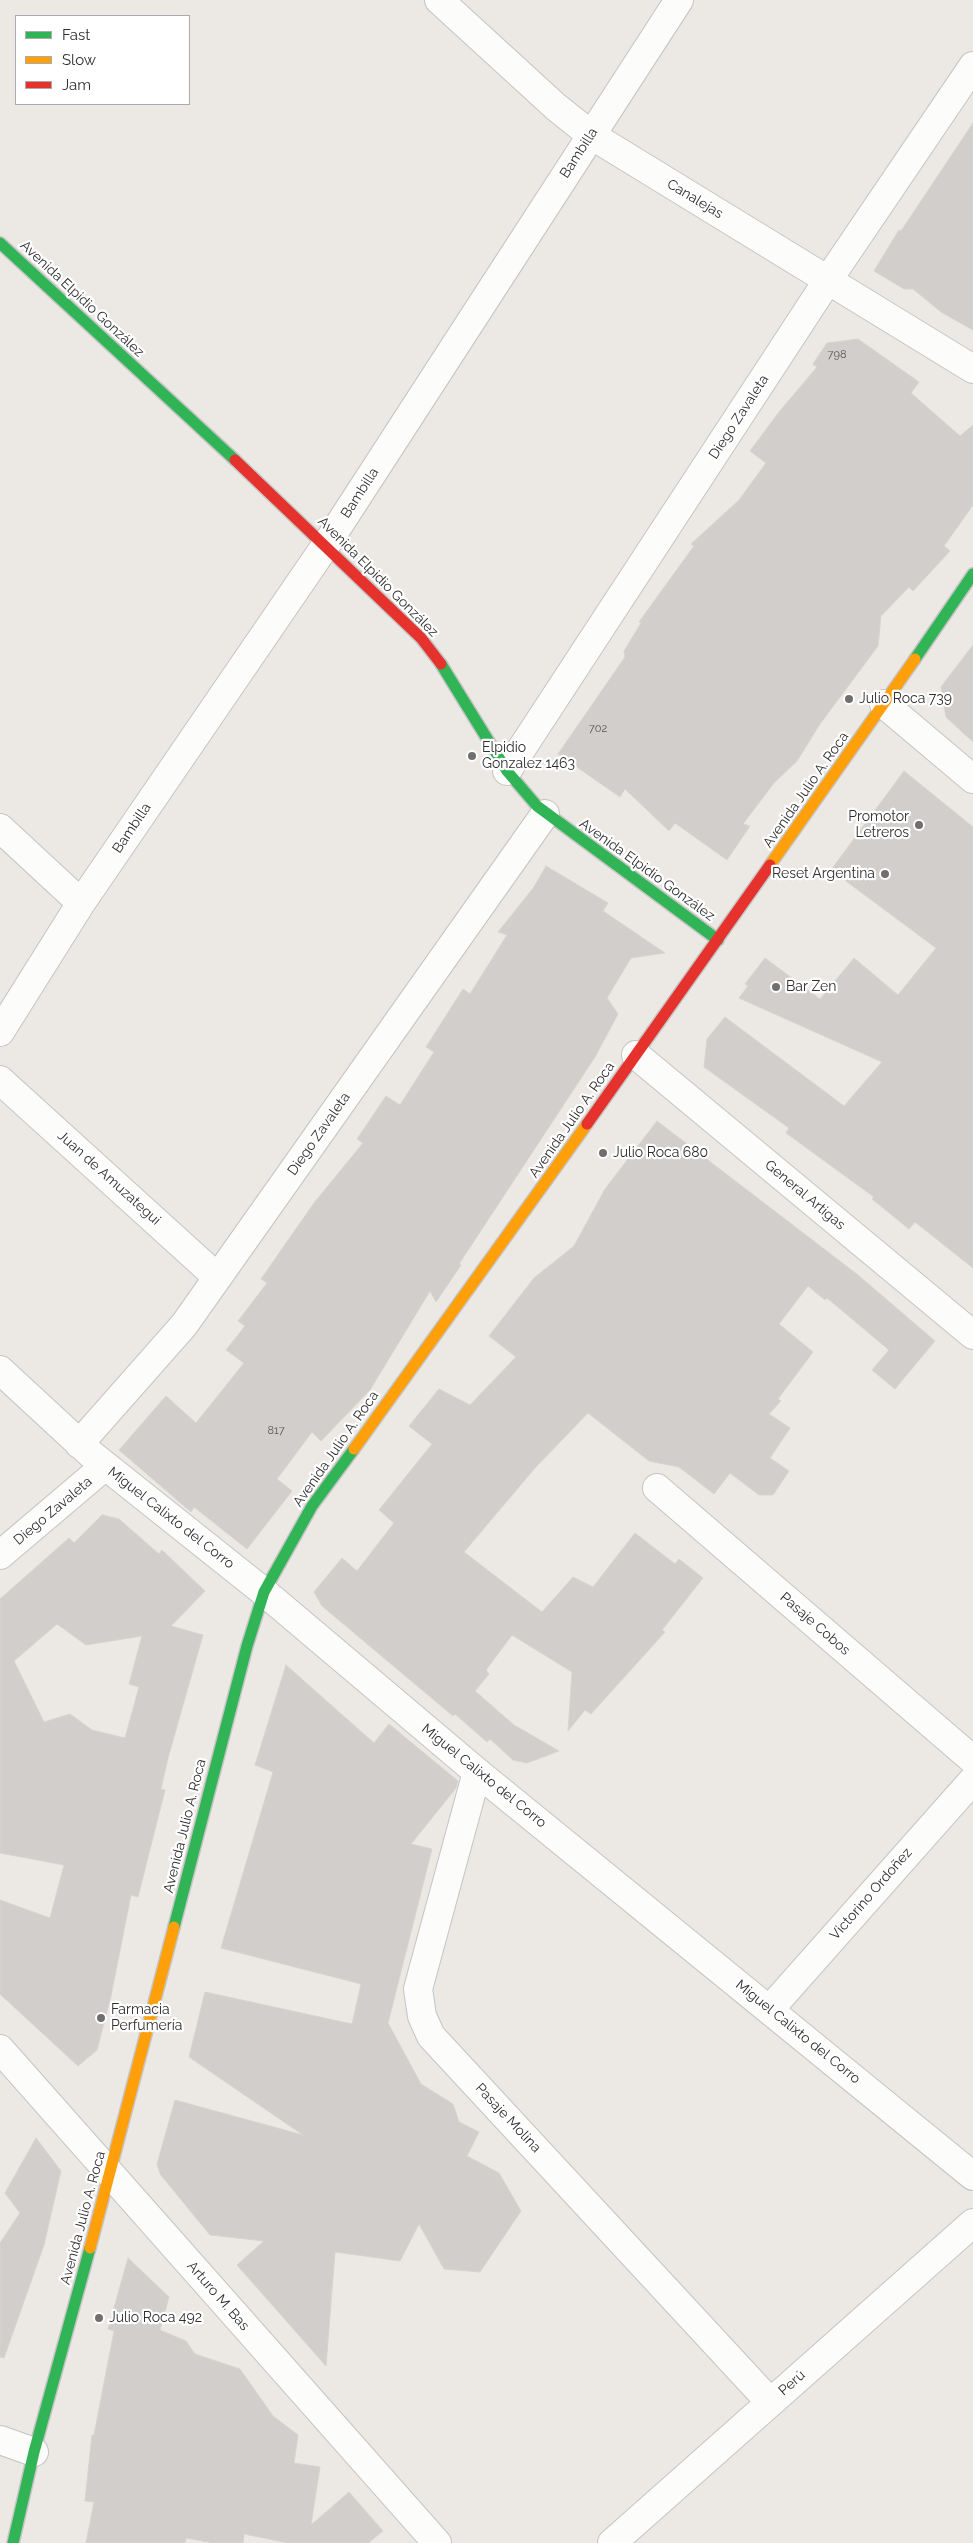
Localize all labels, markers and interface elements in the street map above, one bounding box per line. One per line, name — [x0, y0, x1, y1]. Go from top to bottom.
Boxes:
legend — [15, 15, 190, 105]
text: Fast — [62, 26, 90, 44]
text: Slow — [62, 51, 96, 69]
text: Jam — [62, 76, 91, 94]
street label: Bambilla — [556, 125, 602, 181]
street label: Canalejas — [664, 176, 726, 222]
street label: Avenida Elpidio González — [17, 237, 147, 361]
house number: 798 — [828, 348, 846, 362]
street label: Diego Zavaleta — [705, 372, 773, 462]
street label: Bambilla — [337, 465, 383, 521]
street label: Avenida Elpidio González — [314, 513, 442, 641]
place label: Julio Roca 739 — [859, 691, 952, 707]
marker: Julio Roca 739 — [843, 693, 855, 705]
house number: 702 — [589, 722, 607, 736]
street label: Avenida Julio A. Roca — [760, 729, 852, 851]
place label: Elpidio Gonzalez 1463 — [482, 740, 575, 772]
marker: Elpidio Gonzalez 1463 — [466, 750, 478, 762]
street label: Bambilla — [109, 800, 155, 856]
place label: Promotor Letreros — [848, 809, 909, 842]
street label: Avenida Elpidio González — [576, 815, 718, 925]
marker: Promotor Letreros — [913, 819, 925, 831]
place label: Reset Argentina — [772, 866, 875, 882]
marker: Reset Argentina — [879, 868, 891, 880]
place label: Bar Zen — [786, 979, 836, 995]
marker: Bar Zen — [770, 981, 782, 993]
street label: Avenida Julio A. Roca — [526, 1059, 618, 1181]
street label: Diego Zavaleta — [284, 1089, 354, 1179]
street label: Juan de Amuzategui — [54, 1127, 164, 1229]
place label: Julio Roca 680 — [613, 1145, 708, 1161]
marker: Julio Roca 680 — [597, 1147, 609, 1159]
street label: General Artigas — [761, 1157, 849, 1233]
street label: Avenida Julio A. Roca — [290, 1388, 382, 1510]
house number: 817 — [267, 1424, 285, 1438]
street label: Miguel Calixto del Corro — [104, 1463, 238, 1573]
street label: Diego Zavaleta — [10, 1473, 96, 1549]
street label: Pasaje Cobos — [777, 1589, 853, 1659]
street label: Miguel Calixto del Corro — [418, 1720, 550, 1832]
street label: Avenida Julio A. Roca — [160, 1757, 210, 1895]
street label: Victorino Ordoñez — [826, 1845, 916, 1943]
street label: Miguel Calixto del Corro — [732, 1976, 864, 2088]
place label: Farmacia Perfumería — [111, 2002, 182, 2034]
marker: Farmacia Perfumería — [95, 2012, 107, 2024]
street label: Pasaje Molina — [472, 2080, 544, 2156]
street label: Avenida Julio A. Roca — [57, 2149, 109, 2287]
street label: Arturo M. Bas — [183, 2258, 253, 2334]
place label: Julio Roca 492 — [109, 2310, 202, 2326]
marker: Julio Roca 492 — [93, 2312, 105, 2324]
street label: Perú — [775, 2367, 809, 2399]

